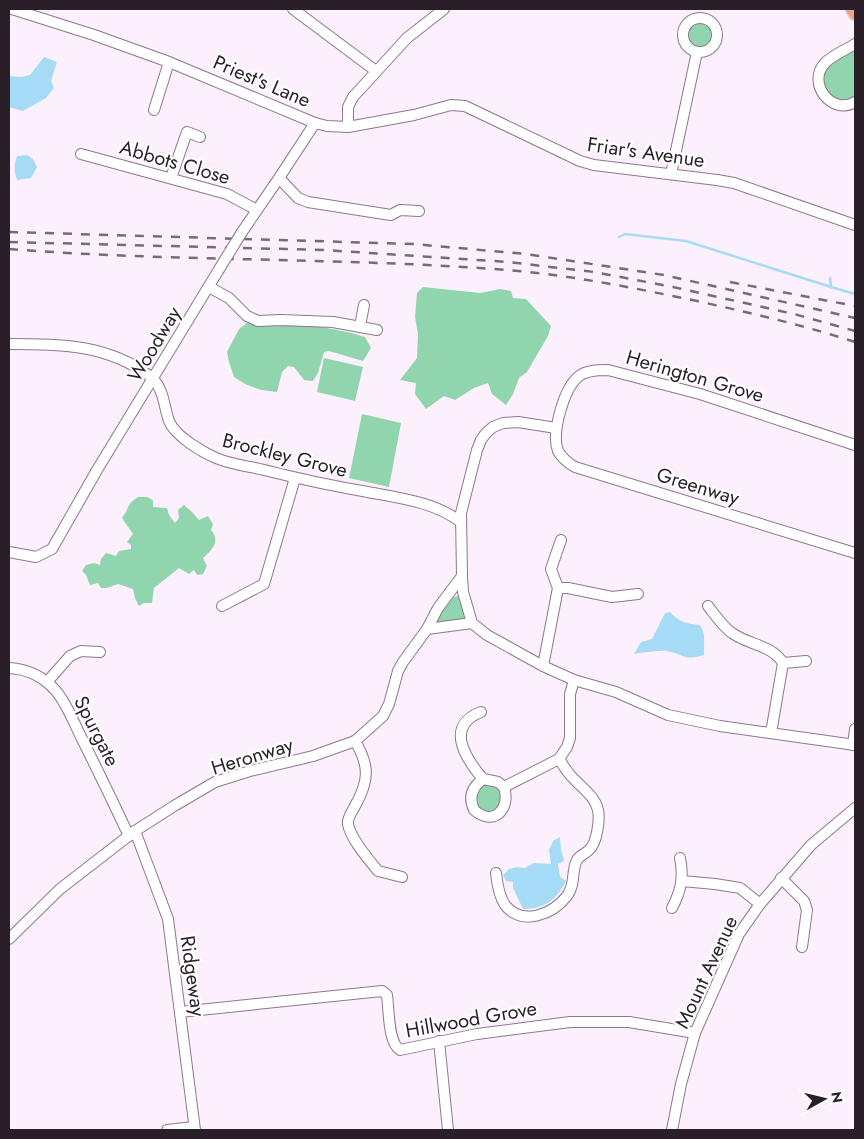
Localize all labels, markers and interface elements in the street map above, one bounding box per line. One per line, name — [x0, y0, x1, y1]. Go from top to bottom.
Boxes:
street label: Priest's Lane — [209, 48, 315, 115]
street label: Friar's Avenue — [585, 130, 706, 175]
street label: Abbots Close — [116, 133, 233, 192]
street label: Woodway — [121, 301, 188, 387]
street label: Herington Grove — [622, 343, 767, 410]
street label: Brockley Grove — [219, 426, 350, 485]
street label: Greenway — [653, 460, 743, 513]
street label: Spurgate — [66, 691, 127, 771]
street label: Heronway — [208, 730, 297, 783]
street label: Mount Avenue — [668, 911, 745, 1033]
street label: Ridgeway — [173, 934, 213, 1018]
street label: Hillwood Grove — [403, 994, 539, 1045]
north arrow — [799, 1074, 849, 1124]
text: N — [826, 1090, 848, 1104]

